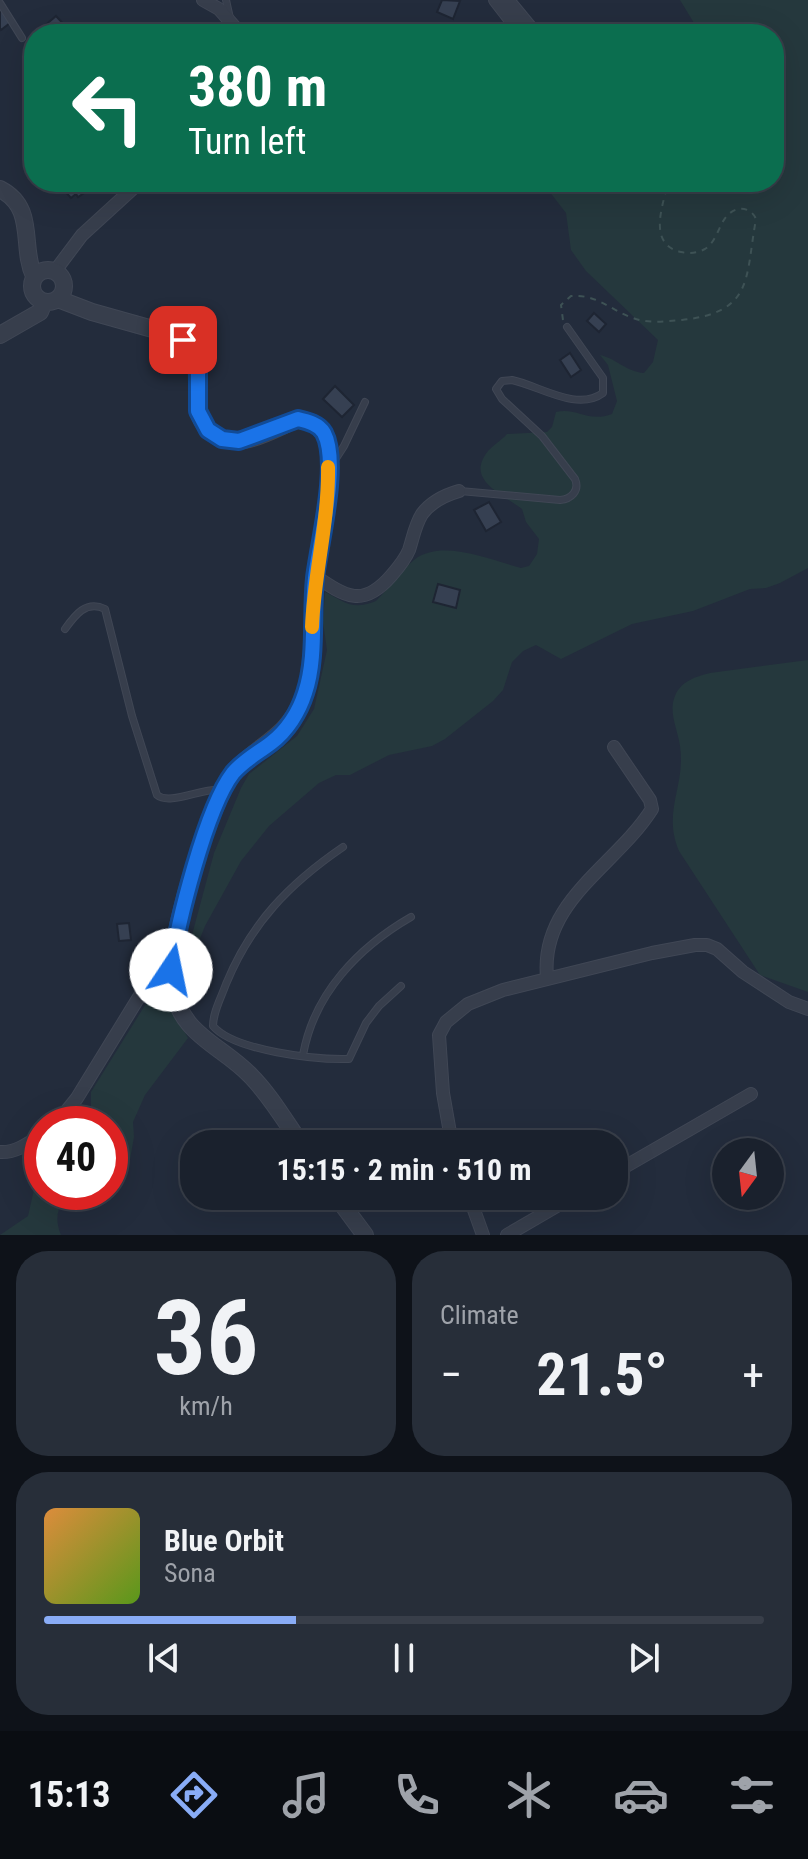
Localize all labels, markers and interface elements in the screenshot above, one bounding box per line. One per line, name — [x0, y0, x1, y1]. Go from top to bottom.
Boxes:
text: 380 m — [188, 54, 327, 120]
icon: left — [56, 56, 160, 160]
text: Turn left — [188, 121, 306, 163]
pin — [149, 306, 217, 374]
icon: arrive — [161, 318, 205, 362]
position arrow — [129, 928, 213, 1012]
speed limit sign: 40 — [24, 1106, 128, 1210]
north arrow — [712, 1138, 784, 1210]
map controls — [712, 1138, 784, 1210]
text: 15:15 · 2 min · 510 m — [277, 1152, 531, 1187]
text: 36 — [153, 1278, 259, 1399]
text: Climate — [440, 1300, 519, 1330]
text: 21.5° — [536, 1339, 668, 1410]
text: − — [440, 1349, 462, 1401]
text: + — [742, 1349, 764, 1401]
text: km/h — [179, 1391, 233, 1421]
text: Blue Orbit — [164, 1523, 284, 1558]
text: Sona — [164, 1558, 216, 1588]
icon: previous — [142, 1636, 186, 1680]
icon: pause — [382, 1636, 426, 1680]
icon: next — [622, 1636, 666, 1680]
icon: directions — [166, 1767, 222, 1823]
icon: music — [278, 1767, 334, 1823]
icon: phone — [389, 1767, 445, 1823]
icon: climate — [501, 1767, 557, 1823]
icon: car — [613, 1767, 669, 1823]
icon: filters — [724, 1767, 780, 1823]
text: 15:13 — [28, 1774, 110, 1816]

